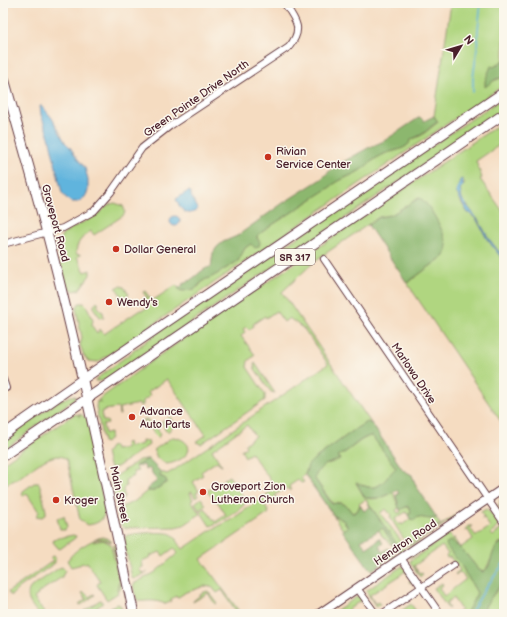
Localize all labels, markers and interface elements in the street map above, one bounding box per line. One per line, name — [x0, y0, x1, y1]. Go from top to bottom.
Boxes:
north arrow — [441, 26, 481, 66]
text: N — [461, 33, 476, 47]
street label: Green Pointe Drive North — [141, 57, 251, 140]
place label: Rivian Service Center — [276, 145, 351, 171]
marker: Rivian Service Center — [263, 152, 273, 162]
street label: Groveport Road — [39, 183, 72, 263]
place label: Dollar General — [124, 243, 196, 256]
marker: Dollar General — [111, 244, 121, 254]
road number: SR 317 — [275, 249, 315, 265]
place label: Wendy's — [117, 296, 158, 309]
marker: Wendy's — [104, 297, 114, 307]
street label: Marlowa Drive — [388, 340, 439, 407]
place label: Advance Auto Parts — [140, 405, 191, 431]
marker: Advance Auto Parts — [127, 412, 137, 422]
street label: Main Street — [107, 465, 132, 524]
place label: Groveport Zion Lutheran Church — [211, 480, 294, 506]
marker: Groveport Zion Lutheran Church — [198, 487, 208, 497]
place label: Kroger — [64, 494, 99, 507]
marker: Kroger — [51, 495, 61, 505]
street label: Hendron Road — [371, 517, 439, 568]

